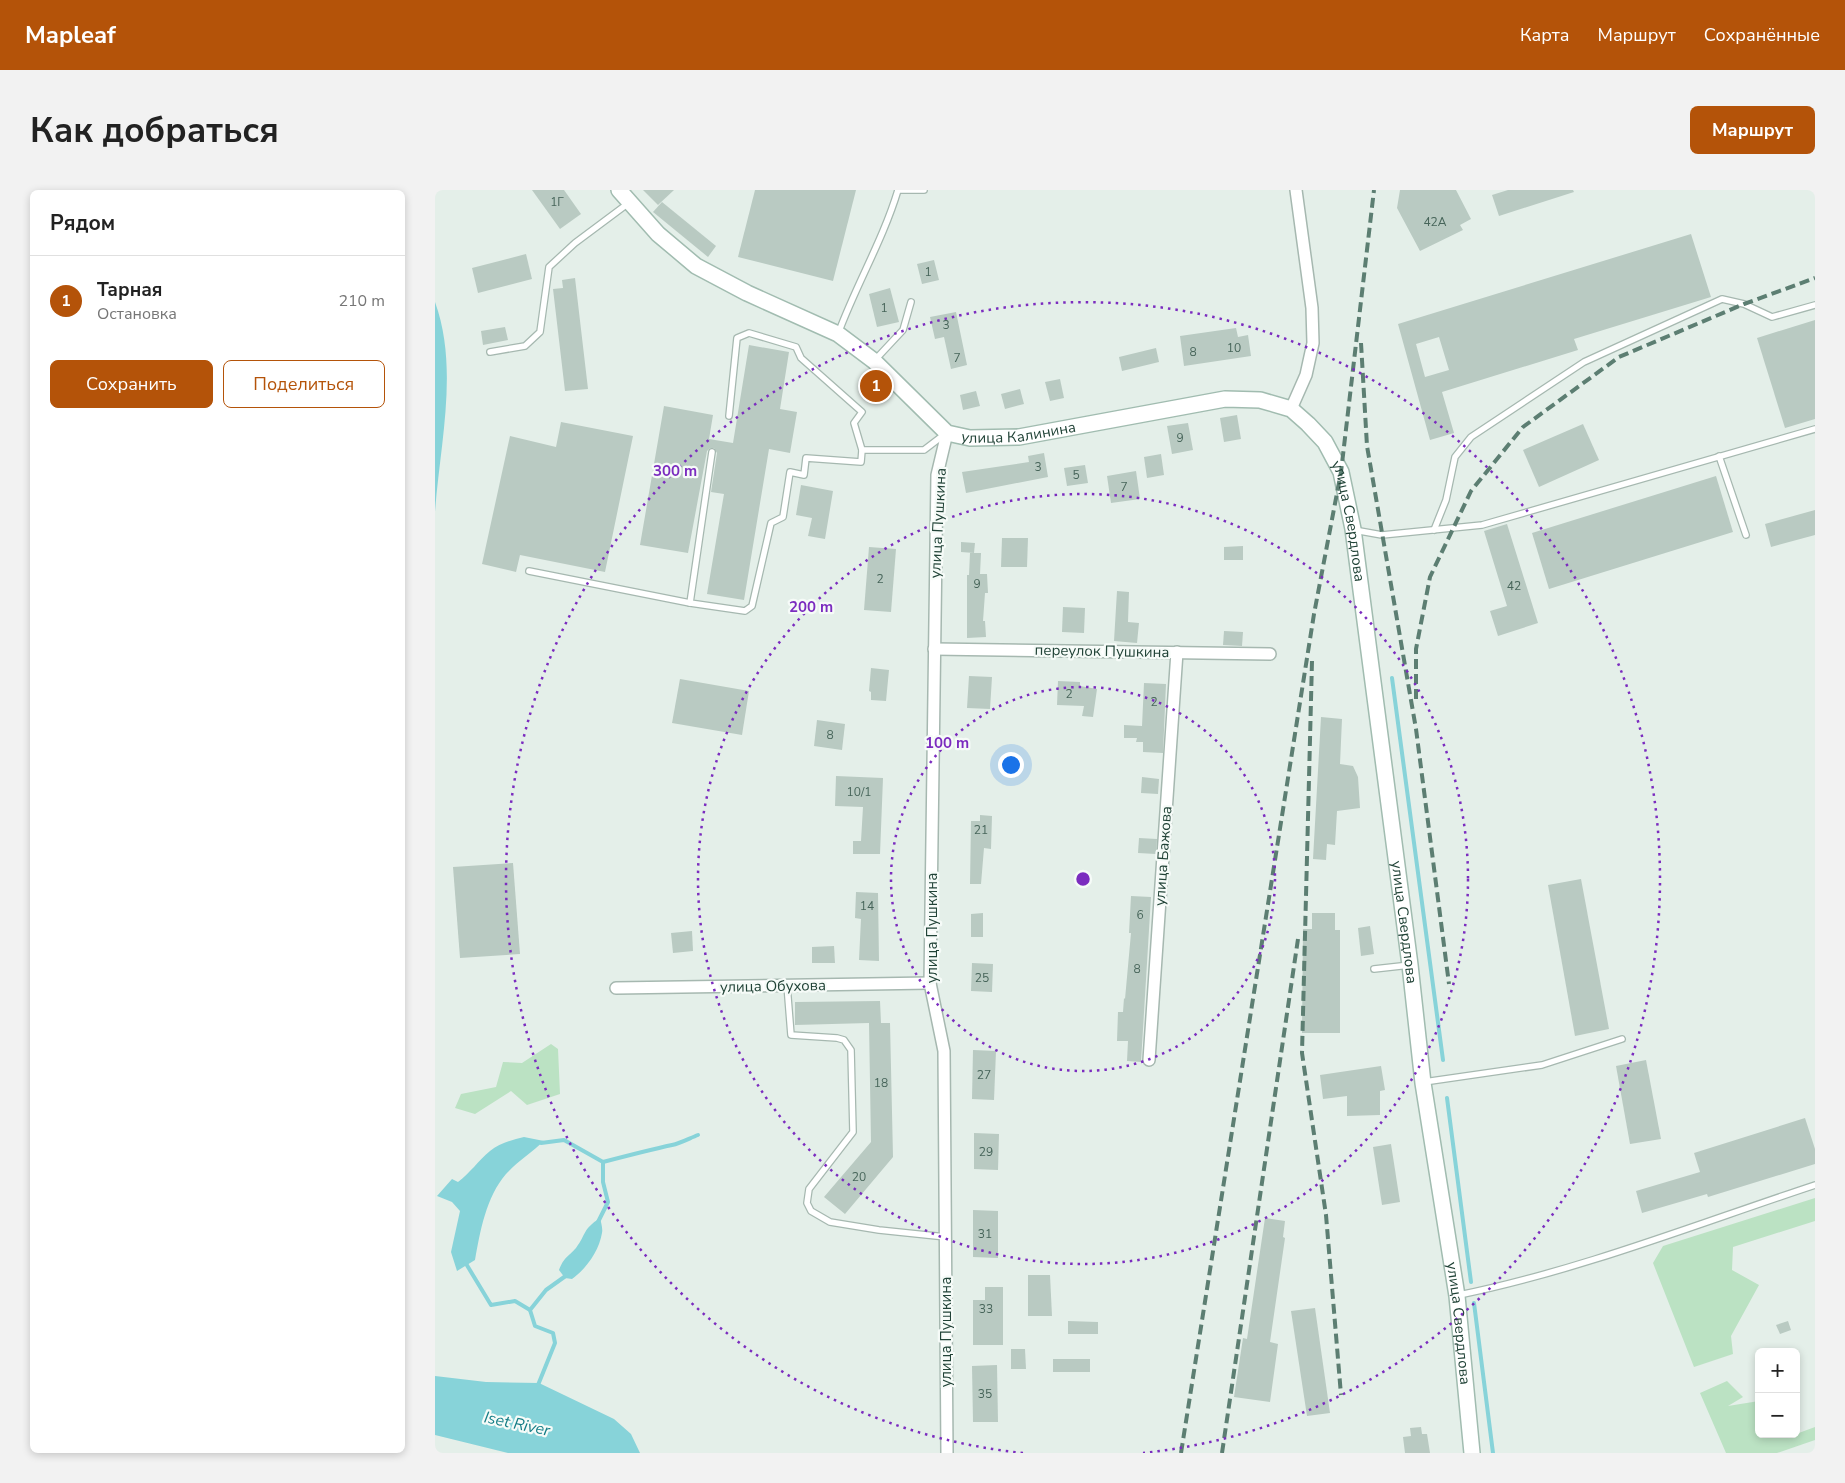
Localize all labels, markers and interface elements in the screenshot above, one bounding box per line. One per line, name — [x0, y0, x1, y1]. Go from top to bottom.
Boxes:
text: Mapleaf — [25, 19, 116, 51]
text: Карта — [1520, 23, 1570, 47]
text: Маршрут — [1598, 23, 1676, 47]
text: Сохранённые — [1704, 23, 1820, 47]
button: Маршрут — [1690, 106, 1815, 154]
text: Как добраться — [30, 107, 279, 154]
house number: 1Г — [550, 194, 564, 210]
text: Рядом — [50, 209, 115, 237]
house number: 42А — [1423, 214, 1447, 230]
house number: 1 — [924, 264, 932, 280]
text: Тарная — [97, 277, 163, 303]
text: 1 — [61, 290, 71, 312]
text: 210 m — [338, 290, 385, 312]
house number: 1 — [880, 300, 888, 316]
text: Остановка — [97, 303, 177, 325]
house number: 3 — [942, 317, 950, 333]
house number: 10 — [1227, 340, 1241, 356]
house number: 8 — [1189, 344, 1197, 360]
house number: 7 — [953, 350, 961, 366]
button: Сохранить — [50, 360, 213, 408]
button: Поделиться — [223, 360, 385, 408]
pin: 1 — [860, 367, 892, 405]
street label: улица Калинина — [959, 417, 1077, 448]
house number: 9 — [1176, 430, 1184, 446]
street label: улица Свердлова — [1327, 457, 1370, 583]
house number: 3 — [1034, 459, 1042, 475]
text: 300 m — [653, 461, 697, 481]
street label: улица Пушкина — [925, 467, 951, 579]
house number: 5 — [1072, 467, 1080, 483]
house number: 7 — [1120, 479, 1128, 495]
house number: 2 — [876, 571, 884, 587]
house number: 9 — [973, 576, 981, 592]
house number: 42 — [1507, 578, 1521, 594]
text: 200 m — [789, 597, 833, 617]
street label: переулок Пушкина — [1034, 640, 1170, 662]
house number: 2 — [1065, 686, 1073, 702]
house number: 2 — [1150, 694, 1158, 710]
house number: 8 — [826, 727, 834, 743]
text: 100 m — [925, 733, 969, 753]
your location — [998, 752, 1024, 778]
house number: 10/1 — [847, 784, 872, 800]
street label: улица Бажова — [1150, 805, 1176, 907]
house number: 21 — [974, 822, 988, 838]
street label: улица Свердлова — [1386, 860, 1422, 984]
centre of rings — [1074, 870, 1092, 888]
street label: улица Пушкина — [922, 873, 942, 983]
house number: 14 — [860, 898, 874, 914]
house number: 6 — [1136, 907, 1144, 923]
house number: 8 — [1133, 961, 1141, 977]
house number: 25 — [975, 970, 989, 986]
street label: улица Обухова — [720, 975, 826, 997]
house number: 27 — [977, 1067, 991, 1083]
house number: 18 — [874, 1075, 888, 1091]
house number: 29 — [979, 1144, 993, 1160]
house number: 20 — [852, 1169, 866, 1185]
house number: 31 — [978, 1226, 992, 1242]
street label: улица Свердлова — [1442, 1260, 1475, 1386]
street label: улица Пушкина — [936, 1277, 956, 1387]
house number: 33 — [979, 1301, 993, 1317]
map controls — [1755, 1348, 1800, 1438]
button: + — [1755, 1348, 1800, 1393]
house number: 35 — [978, 1386, 992, 1402]
button: − — [1755, 1393, 1800, 1438]
water label: Iset River — [482, 1406, 553, 1442]

